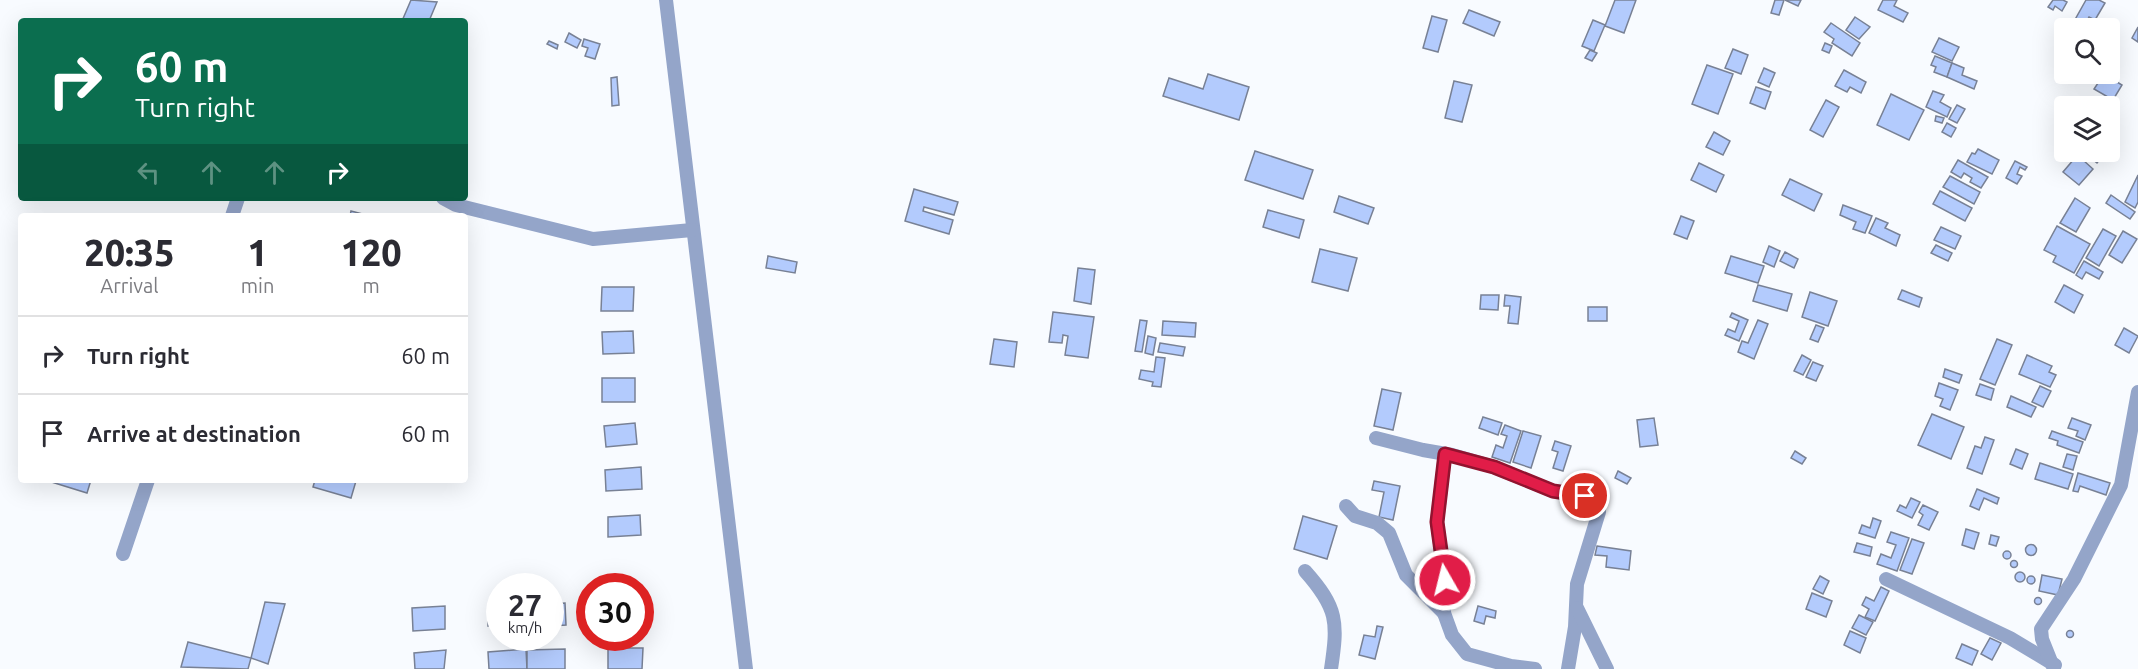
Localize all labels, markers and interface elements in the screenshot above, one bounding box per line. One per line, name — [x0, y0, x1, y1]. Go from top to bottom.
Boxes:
map controls — [2054, 18, 2120, 162]
button: search — [2054, 18, 2120, 84]
icon: right — [36, 42, 114, 120]
text: 60 m — [135, 43, 229, 90]
text: Turn right — [135, 92, 255, 122]
button: layers — [2054, 96, 2120, 162]
icon: left — [132, 156, 165, 189]
icon: ahead — [195, 156, 228, 189]
icon: ahead — [258, 156, 291, 189]
icon: right — [321, 156, 354, 189]
text: 20:35 — [84, 232, 174, 273]
text: 1 — [247, 232, 268, 273]
text: 120 — [341, 232, 402, 273]
text: Arrival — [100, 274, 159, 297]
text: min — [241, 274, 274, 297]
text: m — [363, 274, 380, 297]
icon: right — [36, 339, 69, 372]
text: Turn right — [87, 343, 189, 368]
text: 60 m — [401, 343, 450, 368]
icon: arrive — [36, 417, 69, 450]
text: Arrive at destination — [87, 421, 301, 446]
text: 60 m — [401, 421, 450, 446]
pin — [1559, 470, 1610, 521]
icon: arrive — [1568, 479, 1601, 512]
position arrow — [1413, 548, 1477, 612]
speed limit sign: 30 — [576, 573, 654, 651]
text: 27 — [508, 588, 542, 622]
text: km/h — [508, 619, 542, 636]

